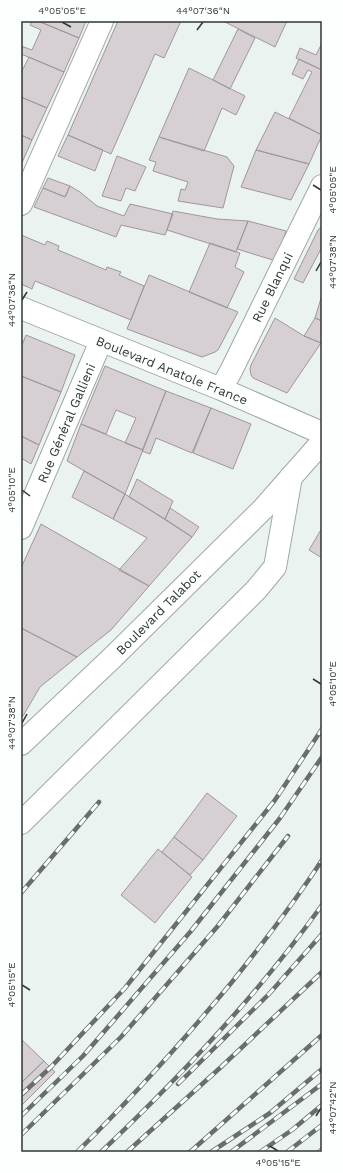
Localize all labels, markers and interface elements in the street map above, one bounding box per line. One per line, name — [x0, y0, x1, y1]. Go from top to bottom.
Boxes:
text: 4°05'05"E — [38, 5, 86, 16]
text: 44°07'36"N — [176, 5, 230, 16]
text: 4°05'05"E — [327, 166, 338, 214]
text: 44°07'38"N — [327, 235, 338, 289]
street label: Rue Blanqui — [249, 250, 296, 325]
text: 44°07'36"N — [6, 273, 17, 327]
street label: Boulevard Anatole France — [94, 333, 250, 408]
street label: Rue Général Gallieni — [34, 361, 98, 485]
text: 4°05'10"E — [6, 467, 17, 513]
street label: Boulevard Talabot — [113, 567, 204, 658]
text: 4°05'10"E — [327, 661, 338, 707]
text: 44°07'38"N — [6, 696, 17, 750]
text: 4°05'15"E — [6, 962, 17, 1008]
text: 44°07'42"N — [327, 1081, 338, 1135]
text: 4°05'15"E — [255, 1157, 301, 1168]

